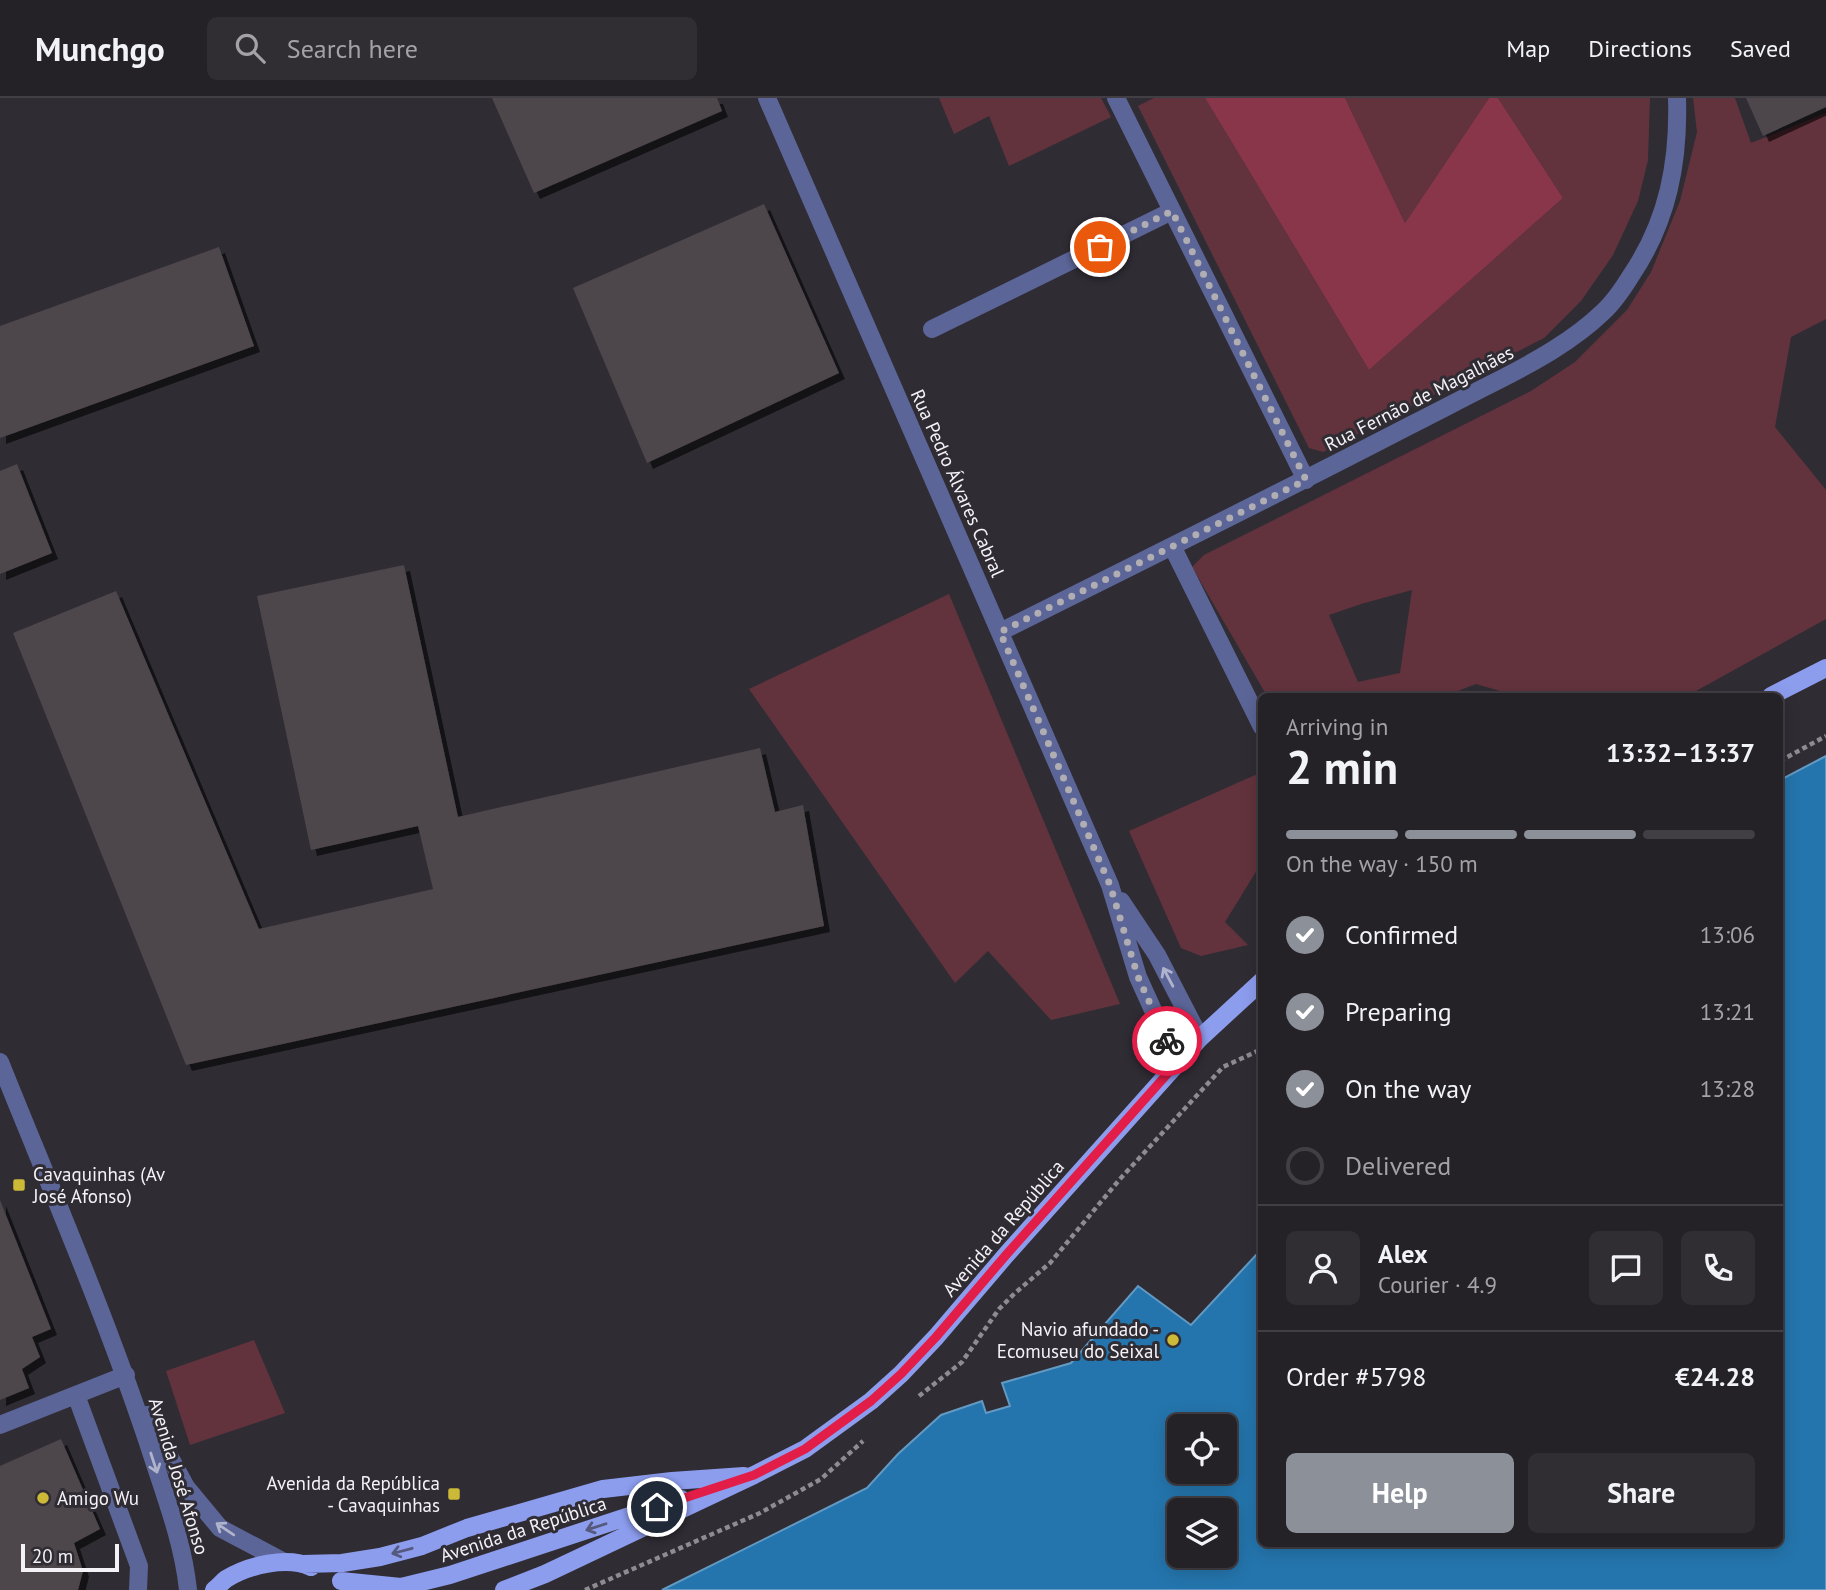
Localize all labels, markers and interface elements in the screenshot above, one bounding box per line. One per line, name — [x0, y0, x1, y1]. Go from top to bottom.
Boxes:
search box — [207, 17, 697, 80]
text: Munchgo — [35, 27, 165, 70]
icon: search — [231, 29, 269, 67]
text: Search here — [287, 32, 418, 65]
text: Map — [1506, 33, 1550, 64]
text: Directions — [1588, 33, 1692, 64]
text: Saved — [1730, 33, 1791, 64]
pin — [1070, 217, 1130, 277]
icon: bag — [1081, 228, 1119, 266]
street label: Rua Fernão de Magalhães — [1320, 340, 1518, 456]
street label: Rua Pedro Álvares Cabral — [906, 385, 1010, 581]
text: Arriving in — [1286, 712, 1388, 741]
text: 13:32–13:37 — [1606, 736, 1755, 769]
text: 2 min — [1286, 737, 1398, 797]
text: On the way · 150 m — [1286, 849, 1478, 878]
icon: check — [1286, 916, 1324, 954]
text: Confirmed — [1345, 918, 1458, 951]
text: 13:06 — [1700, 920, 1755, 949]
one-way arrow — [1161, 967, 1175, 988]
icon: check — [1286, 993, 1324, 1031]
text: Preparing — [1345, 995, 1452, 1028]
text: 13:21 — [1700, 997, 1755, 1026]
courier — [1132, 1006, 1202, 1076]
icon: bike — [1148, 1022, 1186, 1060]
icon: check — [1286, 1070, 1324, 1108]
text: On the way — [1345, 1072, 1471, 1105]
text: 13:28 — [1700, 1074, 1755, 1103]
text: Delivered — [1345, 1149, 1451, 1182]
street label: Avenida da República — [937, 1155, 1069, 1301]
place label: Cavaquinhas (Av José Afonso) — [32, 1162, 165, 1208]
marker: Cavaquinhas (Av José Afonso) — [11, 1177, 27, 1193]
button: person — [1286, 1231, 1360, 1305]
button: chat — [1589, 1231, 1663, 1305]
button: phone — [1681, 1231, 1755, 1305]
text: Alex — [1378, 1237, 1428, 1270]
text: Courier · 4.9 — [1378, 1270, 1497, 1299]
place label: Navio afundado - Ecomuseu do Seixal — [997, 1317, 1159, 1363]
marker: Navio afundado - Ecomuseu do Seixal — [1165, 1332, 1181, 1348]
text: Order #5798 — [1286, 1360, 1426, 1393]
text: €24.28 — [1675, 1360, 1755, 1393]
street label: Avenida José Afonso — [144, 1395, 214, 1557]
map controls — [1167, 1414, 1237, 1568]
button: locate — [1167, 1414, 1237, 1484]
one-way arrow — [148, 1452, 161, 1474]
button: Help — [1286, 1453, 1514, 1533]
button: Share — [1528, 1453, 1755, 1533]
place label: Avenida da República - Cavaquinhas — [267, 1471, 440, 1517]
pin — [627, 1477, 687, 1537]
place label: Amigo Wu — [57, 1486, 139, 1510]
marker: Avenida da República - Cavaquinhas — [446, 1486, 462, 1502]
icon: home — [638, 1488, 676, 1526]
marker: Amigo Wu — [35, 1490, 51, 1506]
street label: Avenida da República — [437, 1491, 609, 1567]
button: layers — [1167, 1498, 1237, 1568]
one-way arrow — [216, 1522, 235, 1536]
one-way arrow — [586, 1522, 608, 1534]
scale bar — [21, 1541, 119, 1573]
text: 20 m — [32, 1544, 73, 1568]
one-way arrow — [392, 1546, 414, 1559]

